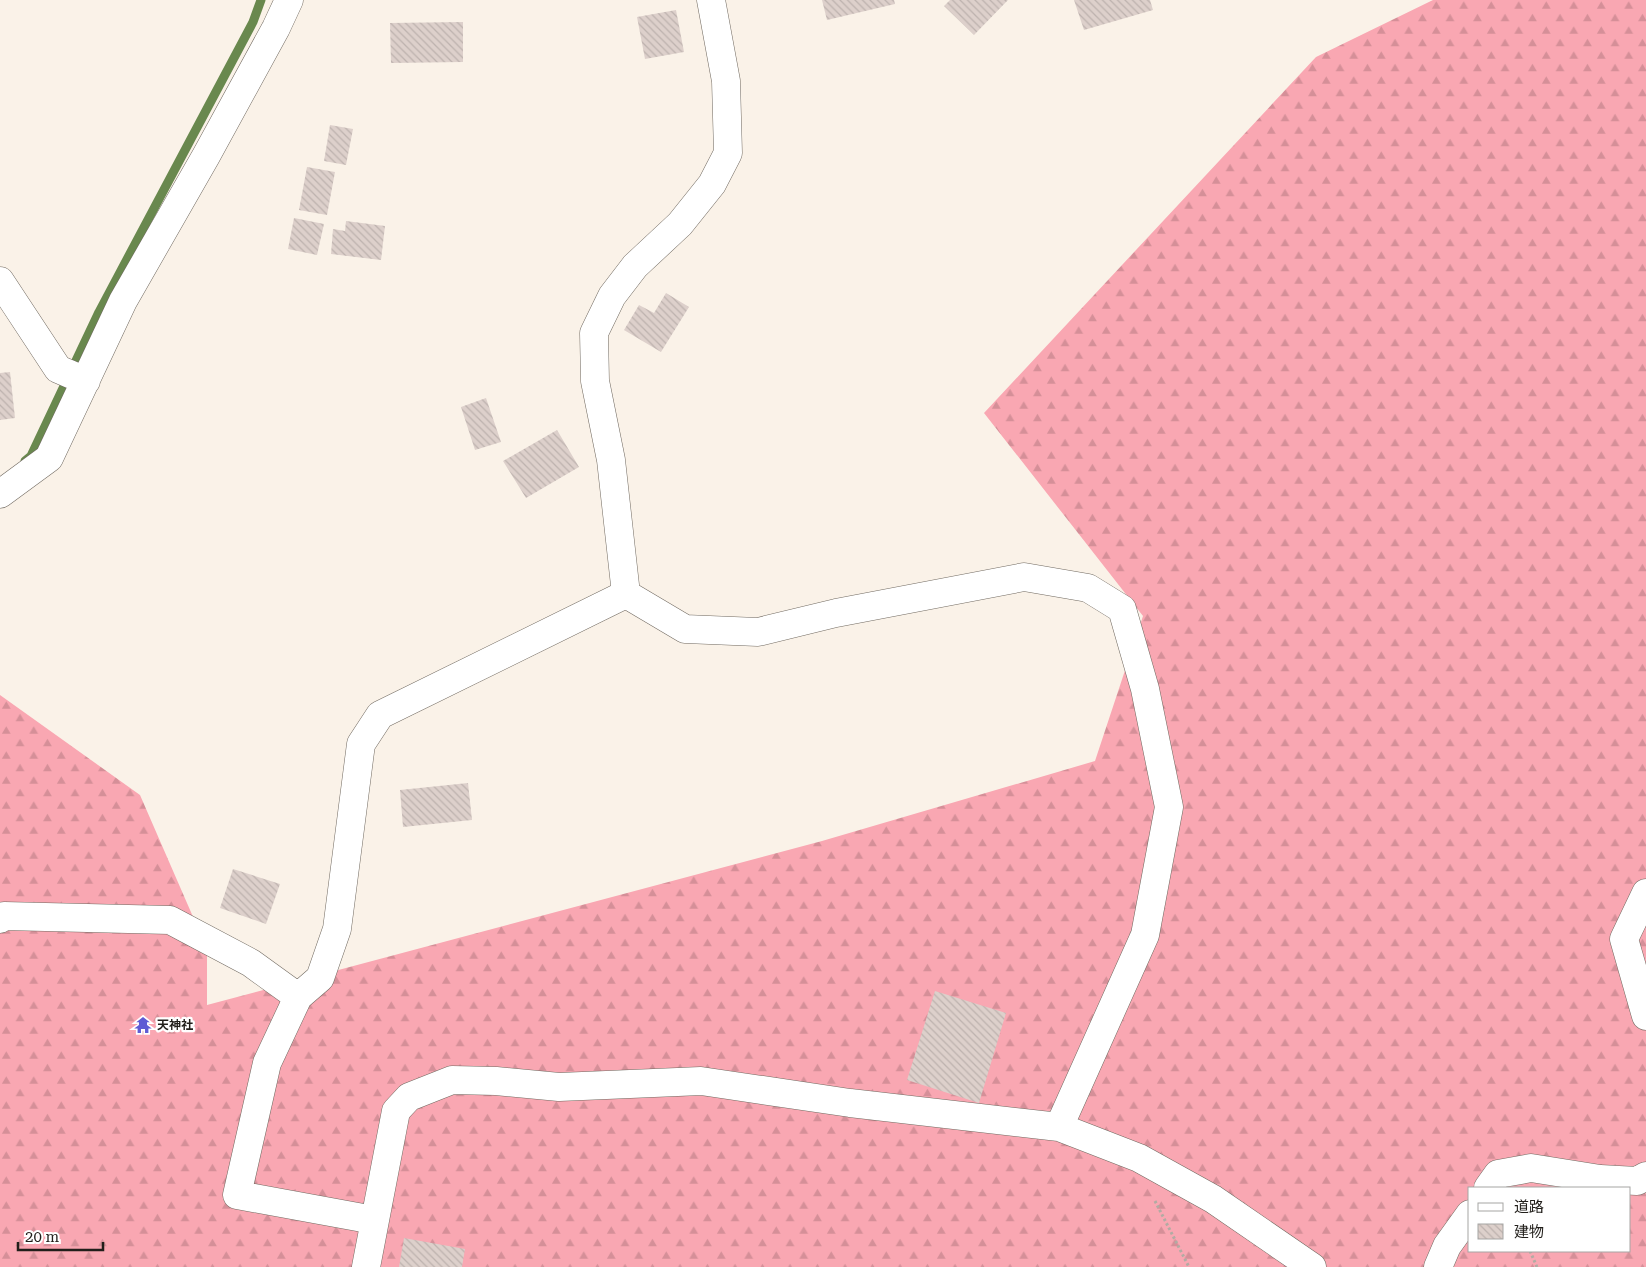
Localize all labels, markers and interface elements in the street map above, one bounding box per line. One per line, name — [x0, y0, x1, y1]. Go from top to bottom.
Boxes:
temple icon: 天神社 — [133, 1015, 153, 1035]
place label: 天神社 — [157, 1018, 193, 1032]
legend — [1468, 1187, 1631, 1252]
text: 道路 — [1514, 1198, 1544, 1216]
scale bar — [18, 1220, 102, 1252]
text: 建物 — [1514, 1223, 1544, 1241]
text: 20 m — [25, 1228, 60, 1246]

